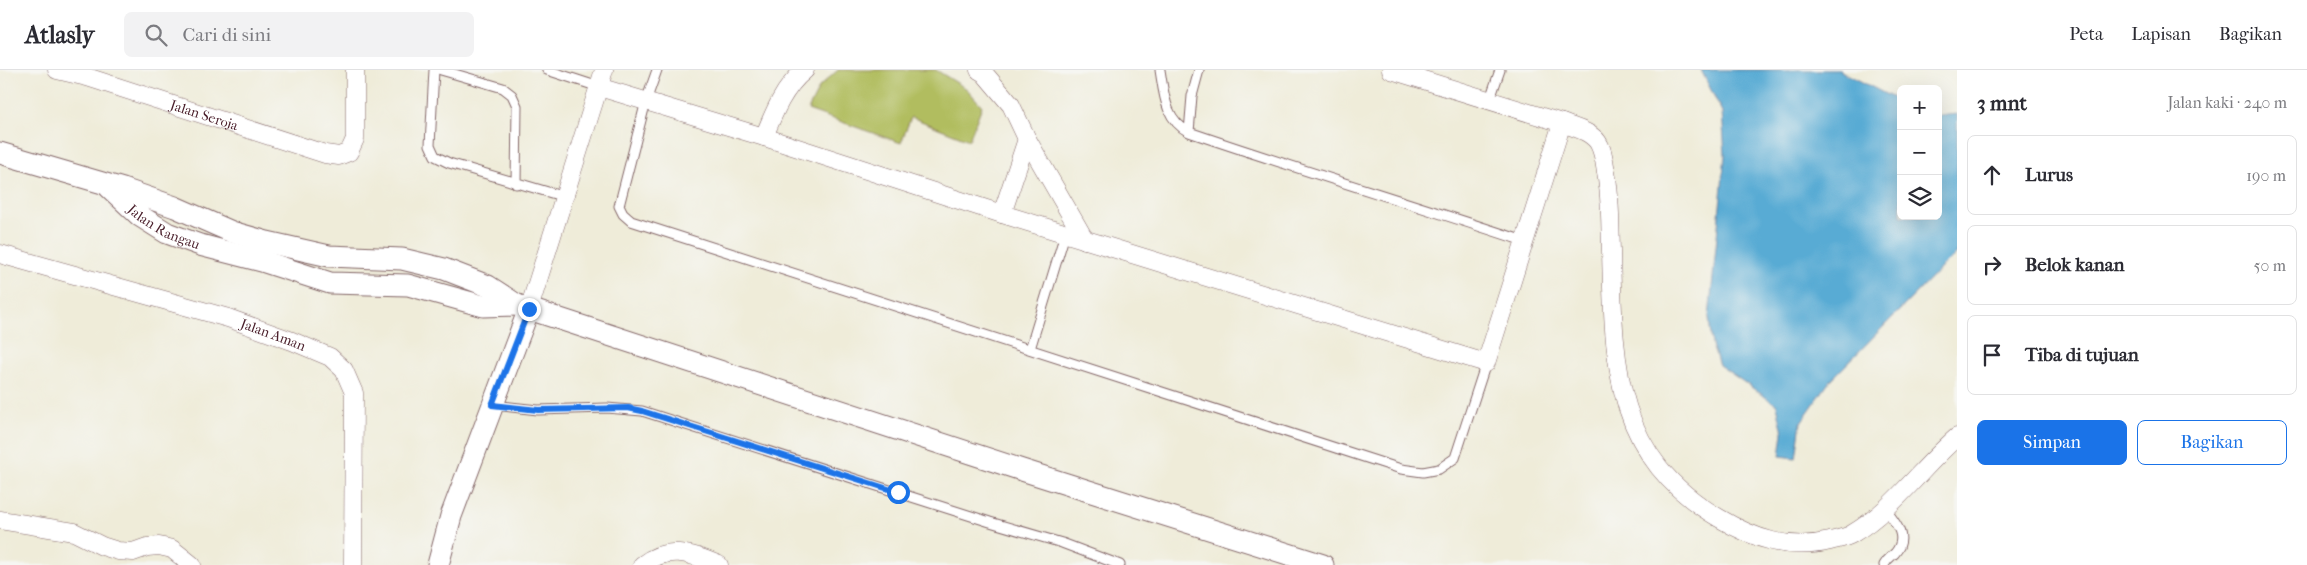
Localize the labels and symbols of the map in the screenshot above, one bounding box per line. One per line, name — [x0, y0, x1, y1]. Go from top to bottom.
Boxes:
street label: Jalan Seroja — [167, 96, 241, 134]
street label: Jalan Rangau — [124, 200, 202, 253]
route end — [518, 298, 541, 321]
street label: Jalan Aman — [237, 314, 309, 354]
route start — [887, 481, 910, 504]

